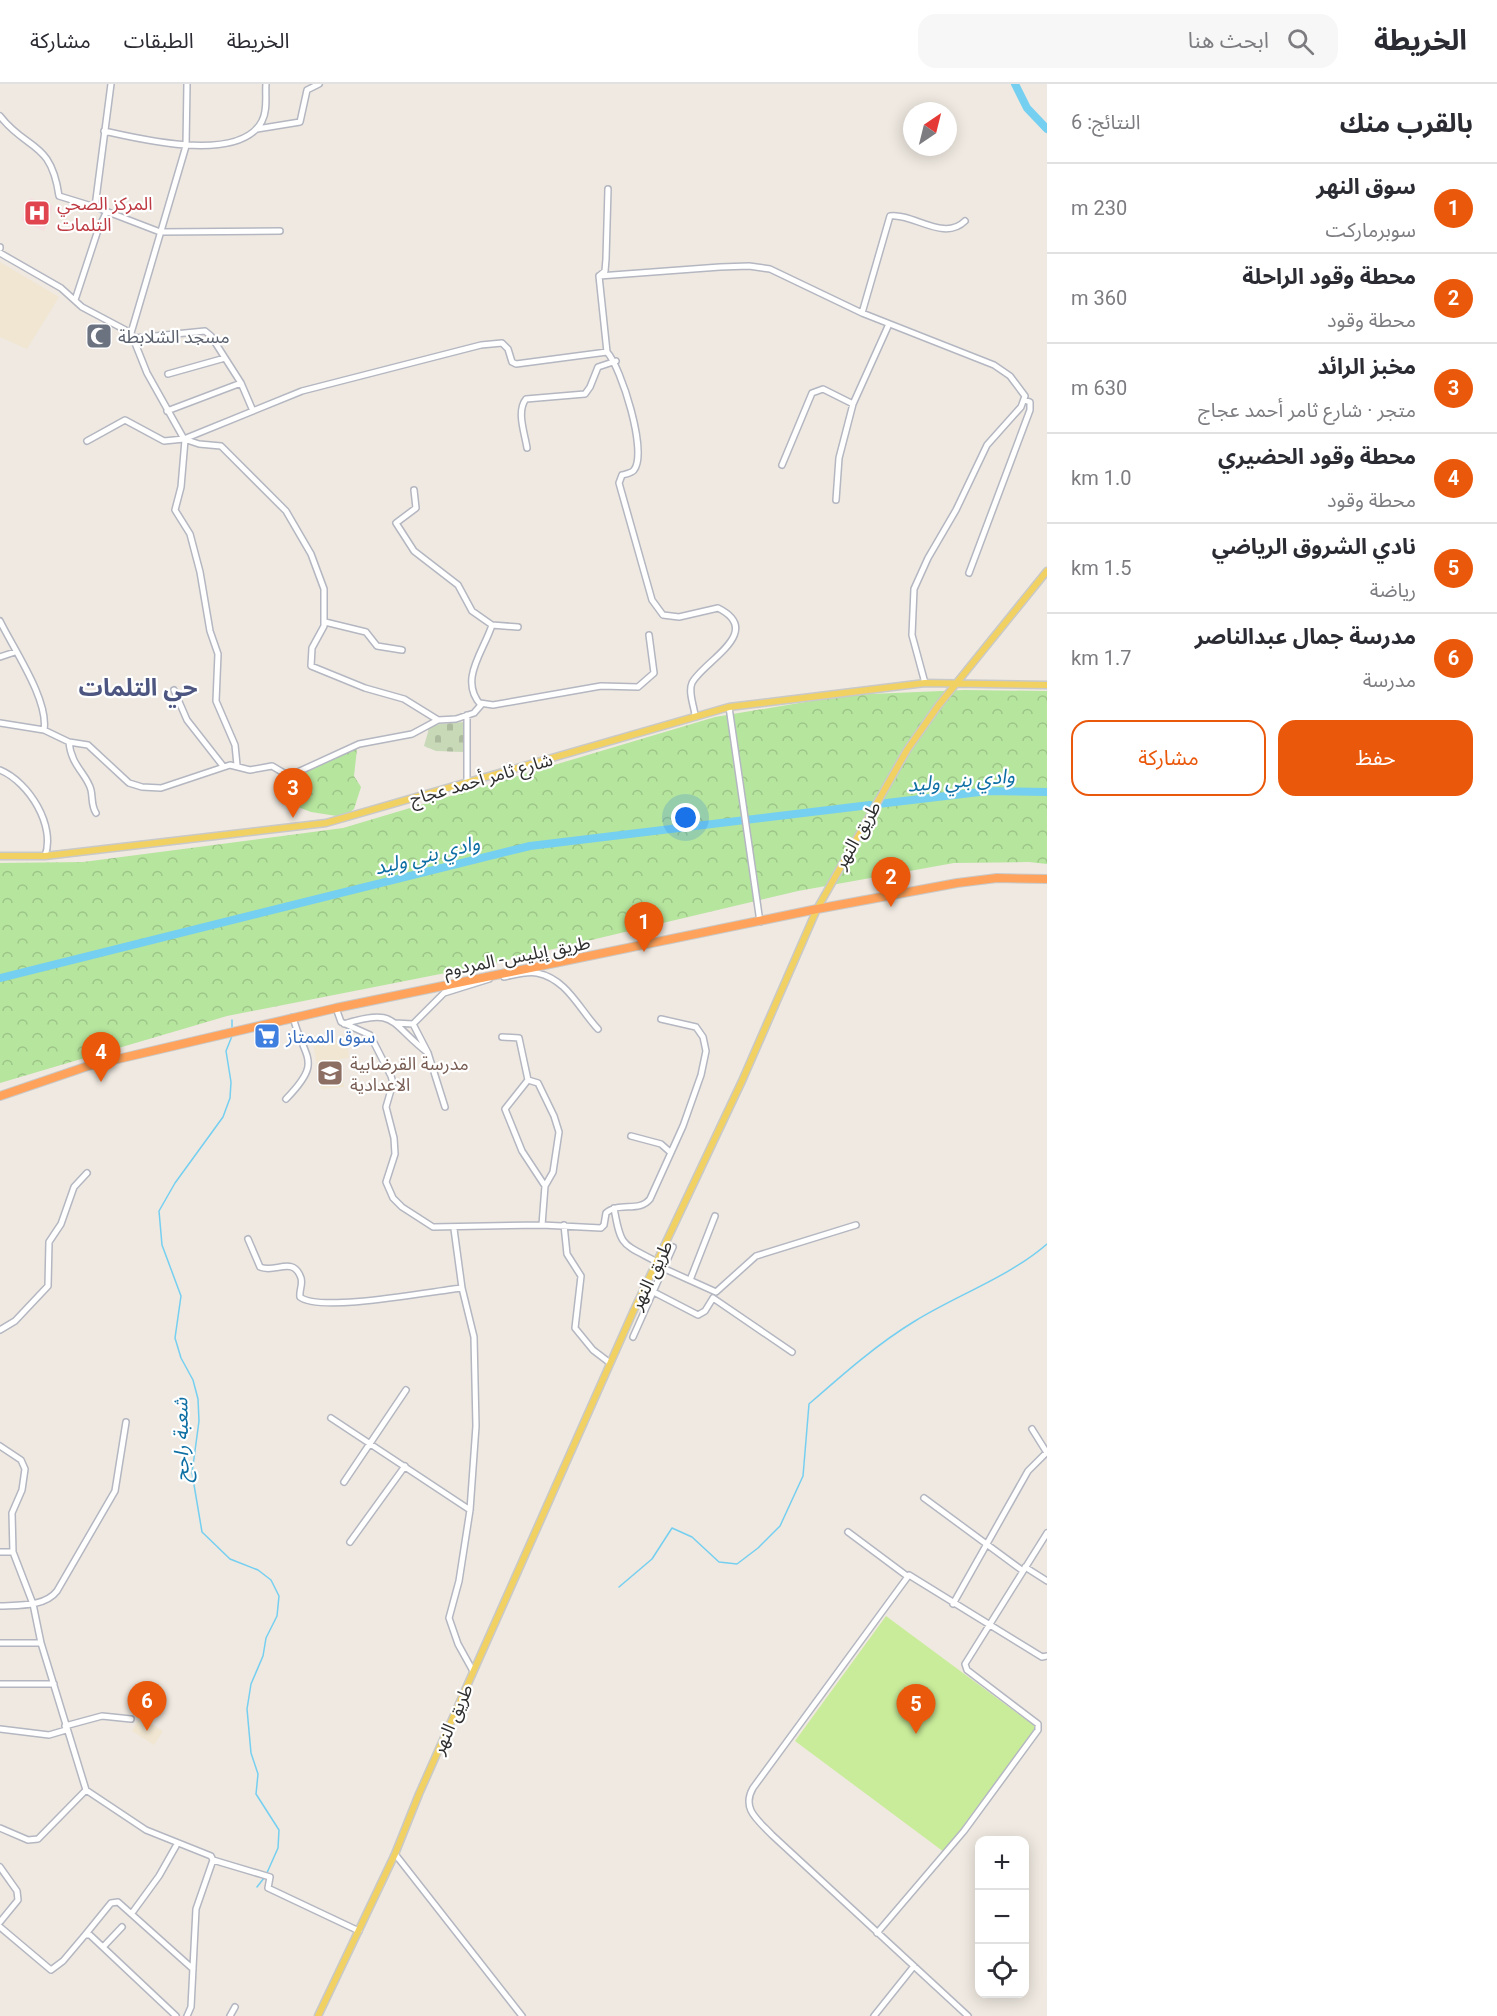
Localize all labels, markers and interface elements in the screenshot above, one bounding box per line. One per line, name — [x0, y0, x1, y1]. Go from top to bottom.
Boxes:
search box — [918, 14, 1338, 68]
text: الخريطة — [1374, 24, 1467, 57]
icon: search — [1284, 25, 1317, 58]
text: ابحث هنا — [1188, 28, 1269, 53]
text: مشاركة — [30, 29, 91, 53]
text: الطبقات — [124, 29, 194, 53]
text: الخريطة — [227, 29, 290, 53]
north arrow — [903, 102, 957, 156]
text: بالقرب منك — [1340, 108, 1473, 138]
text: النتائج: 6 — [1071, 110, 1141, 134]
text: سوق النهر — [1316, 174, 1416, 199]
place label: المركز الصحي التلمات — [57, 193, 153, 235]
text: 230 m — [1071, 196, 1127, 220]
text: 1 — [1448, 196, 1459, 220]
hospital icon: المركز الصحي التلمات — [22, 198, 52, 228]
text: سوبرماركت — [1325, 218, 1416, 242]
text: محطة وقود الراحلة — [1242, 264, 1416, 289]
text: 360 m — [1071, 286, 1127, 310]
text: 2 — [1448, 286, 1459, 310]
text: محطة وقود — [1327, 308, 1416, 332]
mosque icon: مسجد الشلابطة — [84, 321, 114, 351]
place label: مسجد الشلابطة — [118, 326, 230, 347]
text: مخبز الرائد — [1318, 354, 1416, 379]
text: 630 m — [1071, 376, 1127, 400]
text: 3 — [1448, 376, 1459, 400]
text: متجر · شارع ثامر أحمد عجاج — [1198, 398, 1416, 422]
text: محطة وقود الحضيري — [1218, 444, 1416, 469]
text: 1.0 km — [1071, 466, 1131, 490]
text: 4 — [1448, 466, 1459, 490]
text: محطة وقود — [1327, 488, 1416, 512]
text: نادي الشروق الرياضي — [1212, 534, 1416, 559]
text: 1.5 km — [1071, 556, 1131, 580]
text: 5 — [1448, 556, 1459, 580]
text: رياضة — [1370, 578, 1416, 602]
text: مدرسة جمال عبدالناصر — [1195, 624, 1416, 649]
text: 1.7 km — [1071, 646, 1131, 670]
text: 6 — [1448, 646, 1459, 670]
text: مدرسة — [1363, 668, 1416, 692]
district label: حي التلمات — [78, 674, 198, 708]
button: مشاركة — [1071, 720, 1266, 796]
button: حفظ — [1278, 720, 1473, 796]
street label: شارع ثامر أحمد عجاج — [407, 748, 556, 813]
water label: وادي بني وليد — [906, 763, 1016, 800]
pin: 3 — [274, 768, 312, 818]
street label: طريق النهر — [829, 797, 886, 874]
your location — [671, 803, 700, 832]
water label: وادي بني وليد — [372, 830, 483, 883]
pin: 2 — [872, 858, 910, 907]
pin: 1 — [624, 902, 664, 952]
street label: طريق إيليس- المردوم — [442, 932, 593, 984]
supermarket icon: سوق الممتاز — [252, 1021, 282, 1051]
place label: سوق الممتاز — [285, 1026, 375, 1048]
pin: 4 — [82, 1032, 120, 1082]
place label: مدرسة القرضابية الاعدادية — [350, 1053, 469, 1095]
school or university icon: مدرسة القرضابية الاعدادية — [315, 1058, 345, 1088]
street label: طريق النهر — [625, 1237, 678, 1314]
water label: شعبة راجح — [168, 1397, 197, 1483]
street label: طريق النهر — [427, 1681, 478, 1759]
pin: 6 — [128, 1682, 166, 1731]
pin: 5 — [896, 1684, 936, 1734]
map controls — [975, 1836, 1029, 1998]
button: + — [975, 1836, 1029, 1890]
button: − — [975, 1890, 1029, 1944]
button: locate — [975, 1944, 1029, 1998]

